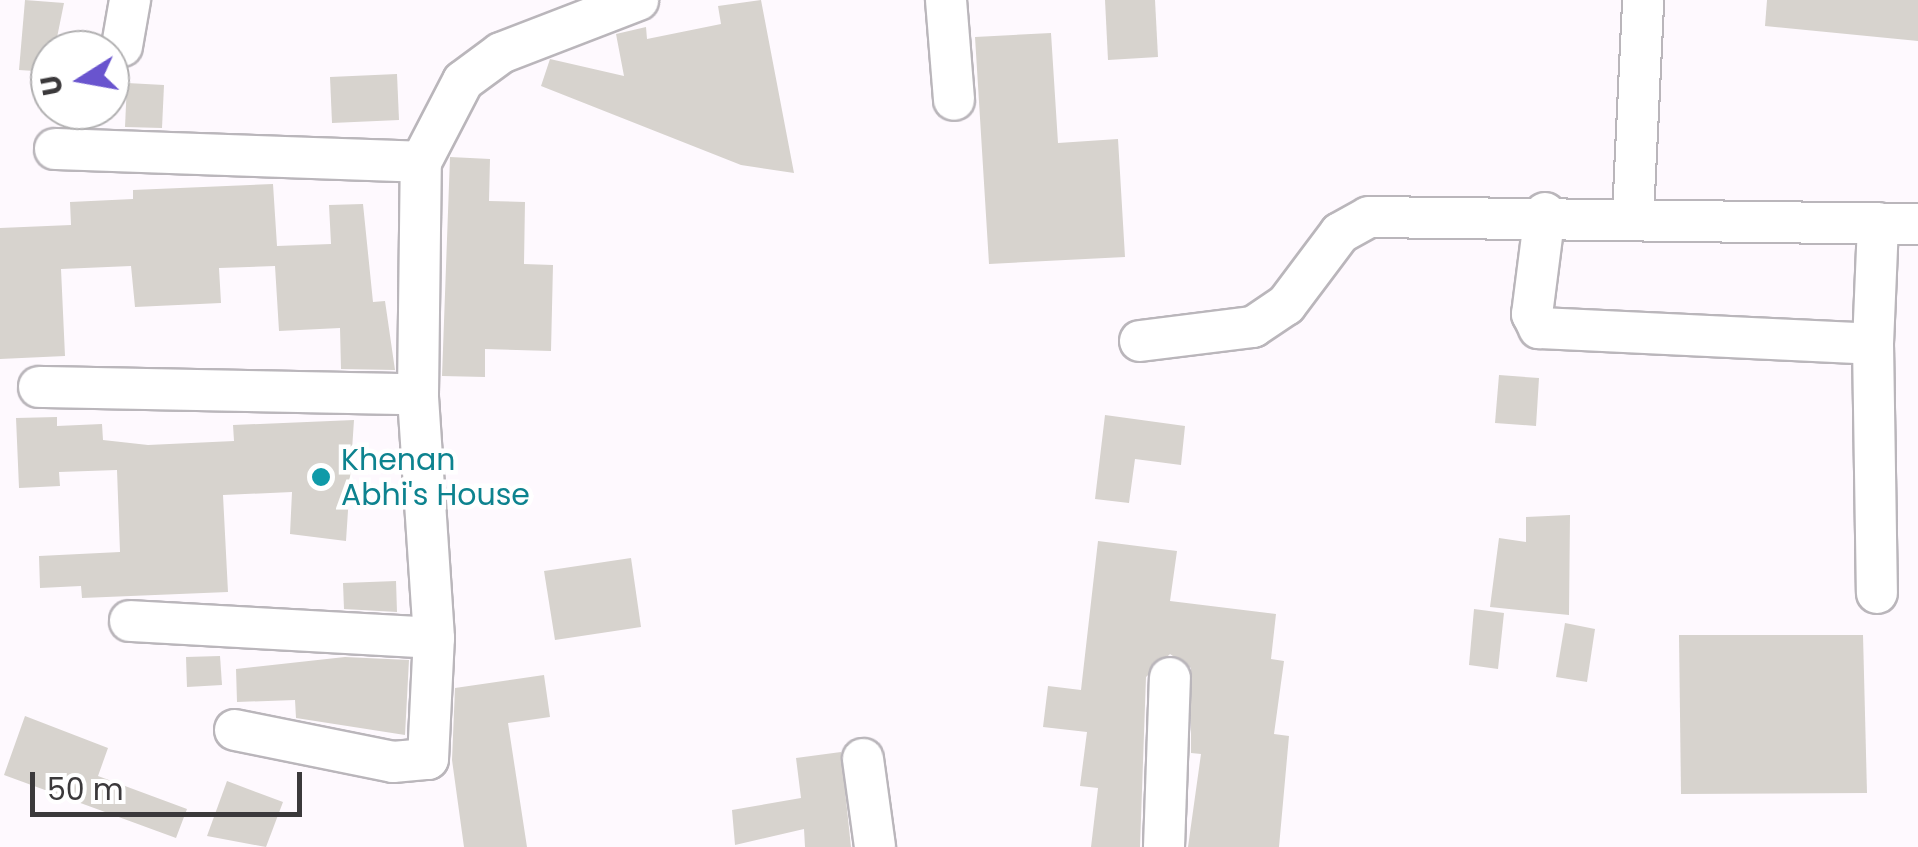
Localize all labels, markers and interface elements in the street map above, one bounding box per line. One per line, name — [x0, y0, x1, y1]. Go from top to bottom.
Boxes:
north arrow — [30, 30, 130, 130]
text: U — [31, 72, 73, 99]
place label: Khenan Abhi's House — [341, 442, 530, 512]
marker: Khenan Abhi's House — [310, 466, 332, 488]
scale bar — [35, 752, 308, 814]
text: 50 m — [47, 768, 124, 811]

